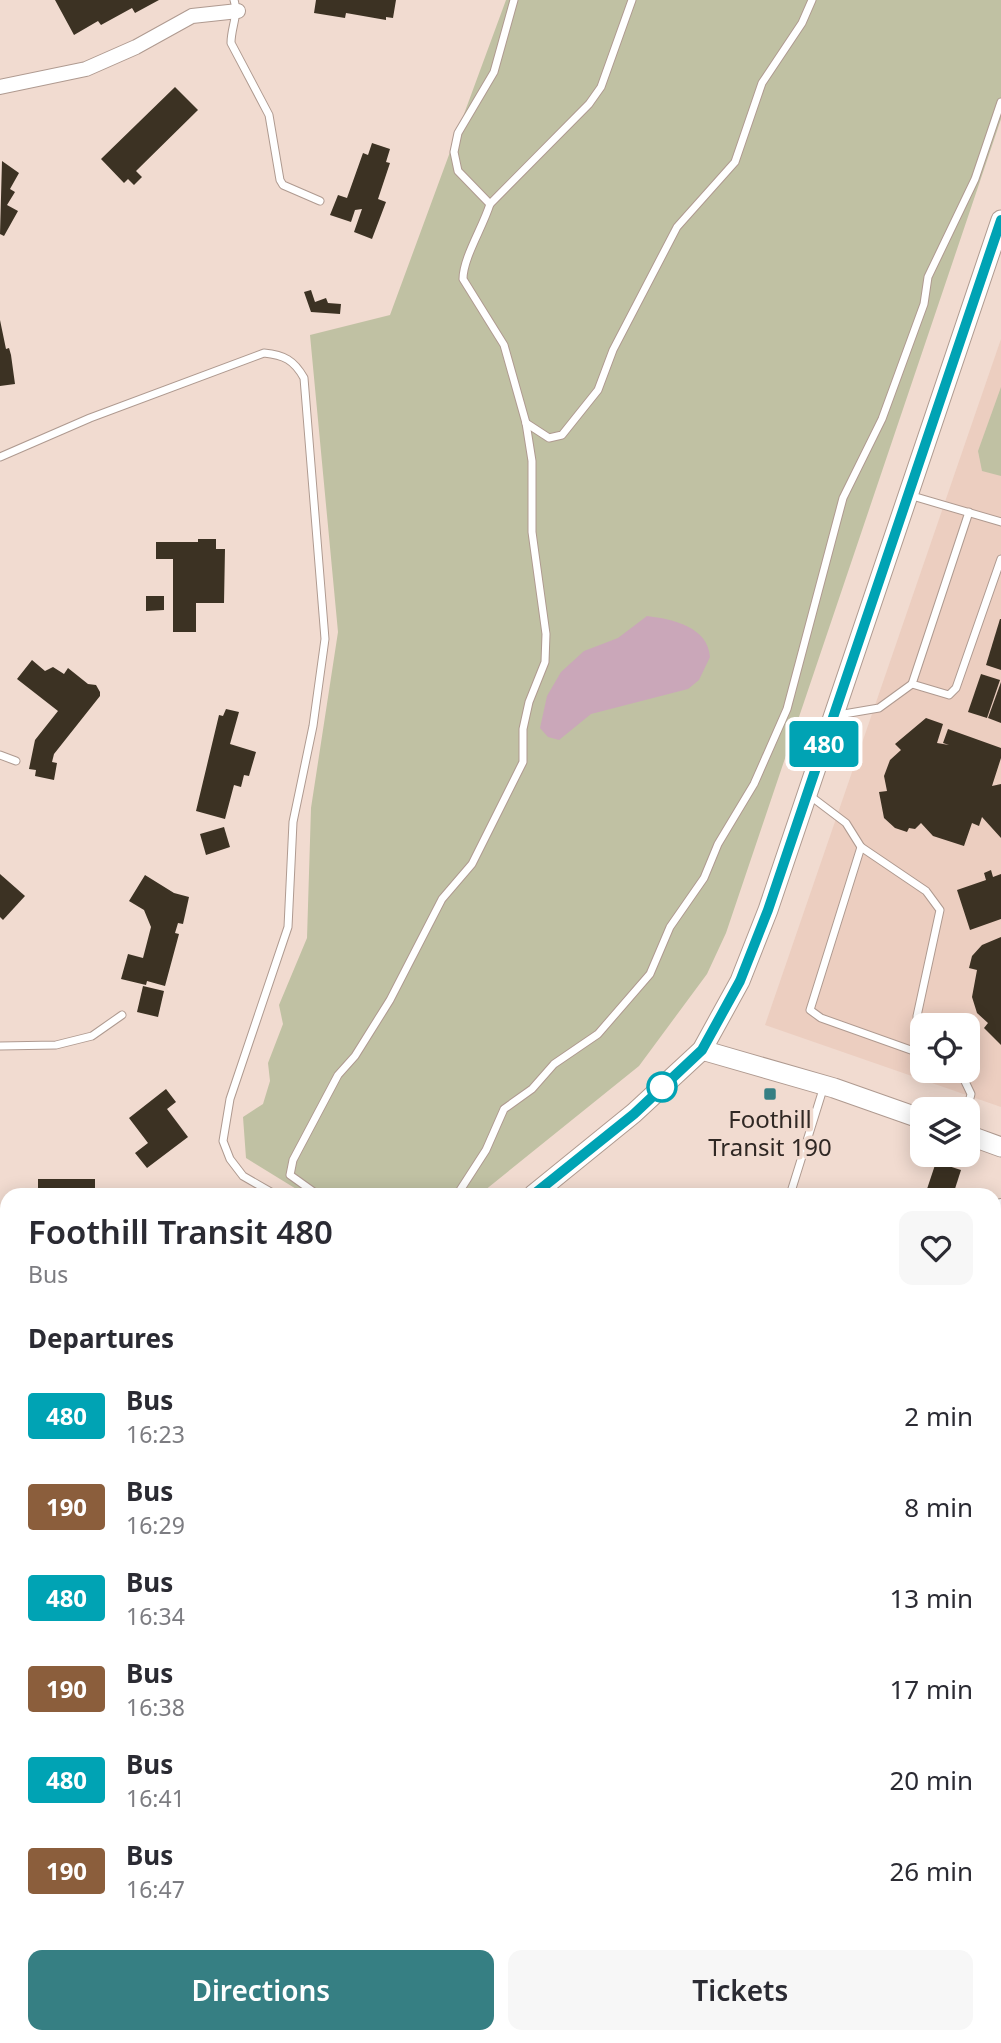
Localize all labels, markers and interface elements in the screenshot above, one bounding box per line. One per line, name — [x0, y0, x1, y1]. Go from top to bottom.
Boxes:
line badge: 480 — [784, 721, 864, 767]
text: 480 — [803, 727, 845, 760]
map controls — [910, 1013, 980, 1167]
button: locate — [910, 1013, 980, 1083]
unlabelled marker — [647, 1072, 677, 1102]
marker: Foothill Transit 190 — [762, 1086, 778, 1102]
button: layers — [910, 1097, 980, 1167]
place label: Foothill Transit 190 — [708, 1102, 832, 1163]
text: Foothill Transit 480 — [28, 1209, 333, 1254]
button: heart — [899, 1211, 973, 1285]
text: Bus — [28, 1258, 68, 1290]
text: Departures — [28, 1320, 174, 1356]
text: Bus — [126, 1382, 173, 1418]
text: 2 min — [904, 1398, 973, 1434]
text: 480 — [46, 1399, 87, 1432]
text: 16:23 — [126, 1418, 185, 1450]
text: Bus — [126, 1473, 173, 1509]
text: 8 min — [904, 1489, 973, 1525]
text: 190 — [46, 1490, 87, 1523]
text: 16:29 — [126, 1509, 185, 1541]
text: Bus — [126, 1564, 173, 1600]
text: 13 min — [889, 1580, 973, 1616]
text: 480 — [46, 1581, 87, 1614]
text: 16:34 — [126, 1600, 185, 1632]
text: Bus — [126, 1655, 173, 1691]
text: 17 min — [889, 1671, 973, 1707]
text: 190 — [46, 1672, 87, 1705]
text: 16:38 — [126, 1691, 185, 1723]
text: Bus — [126, 1746, 173, 1782]
text: 20 min — [889, 1762, 973, 1798]
text: 480 — [46, 1763, 87, 1796]
text: 16:41 — [126, 1782, 185, 1814]
text: Bus — [126, 1837, 173, 1873]
text: 26 min — [889, 1853, 973, 1889]
text: 190 — [46, 1854, 87, 1887]
text: 16:47 — [126, 1873, 185, 1905]
button: Directions — [28, 1950, 494, 2030]
button: Tickets — [508, 1950, 973, 2030]

